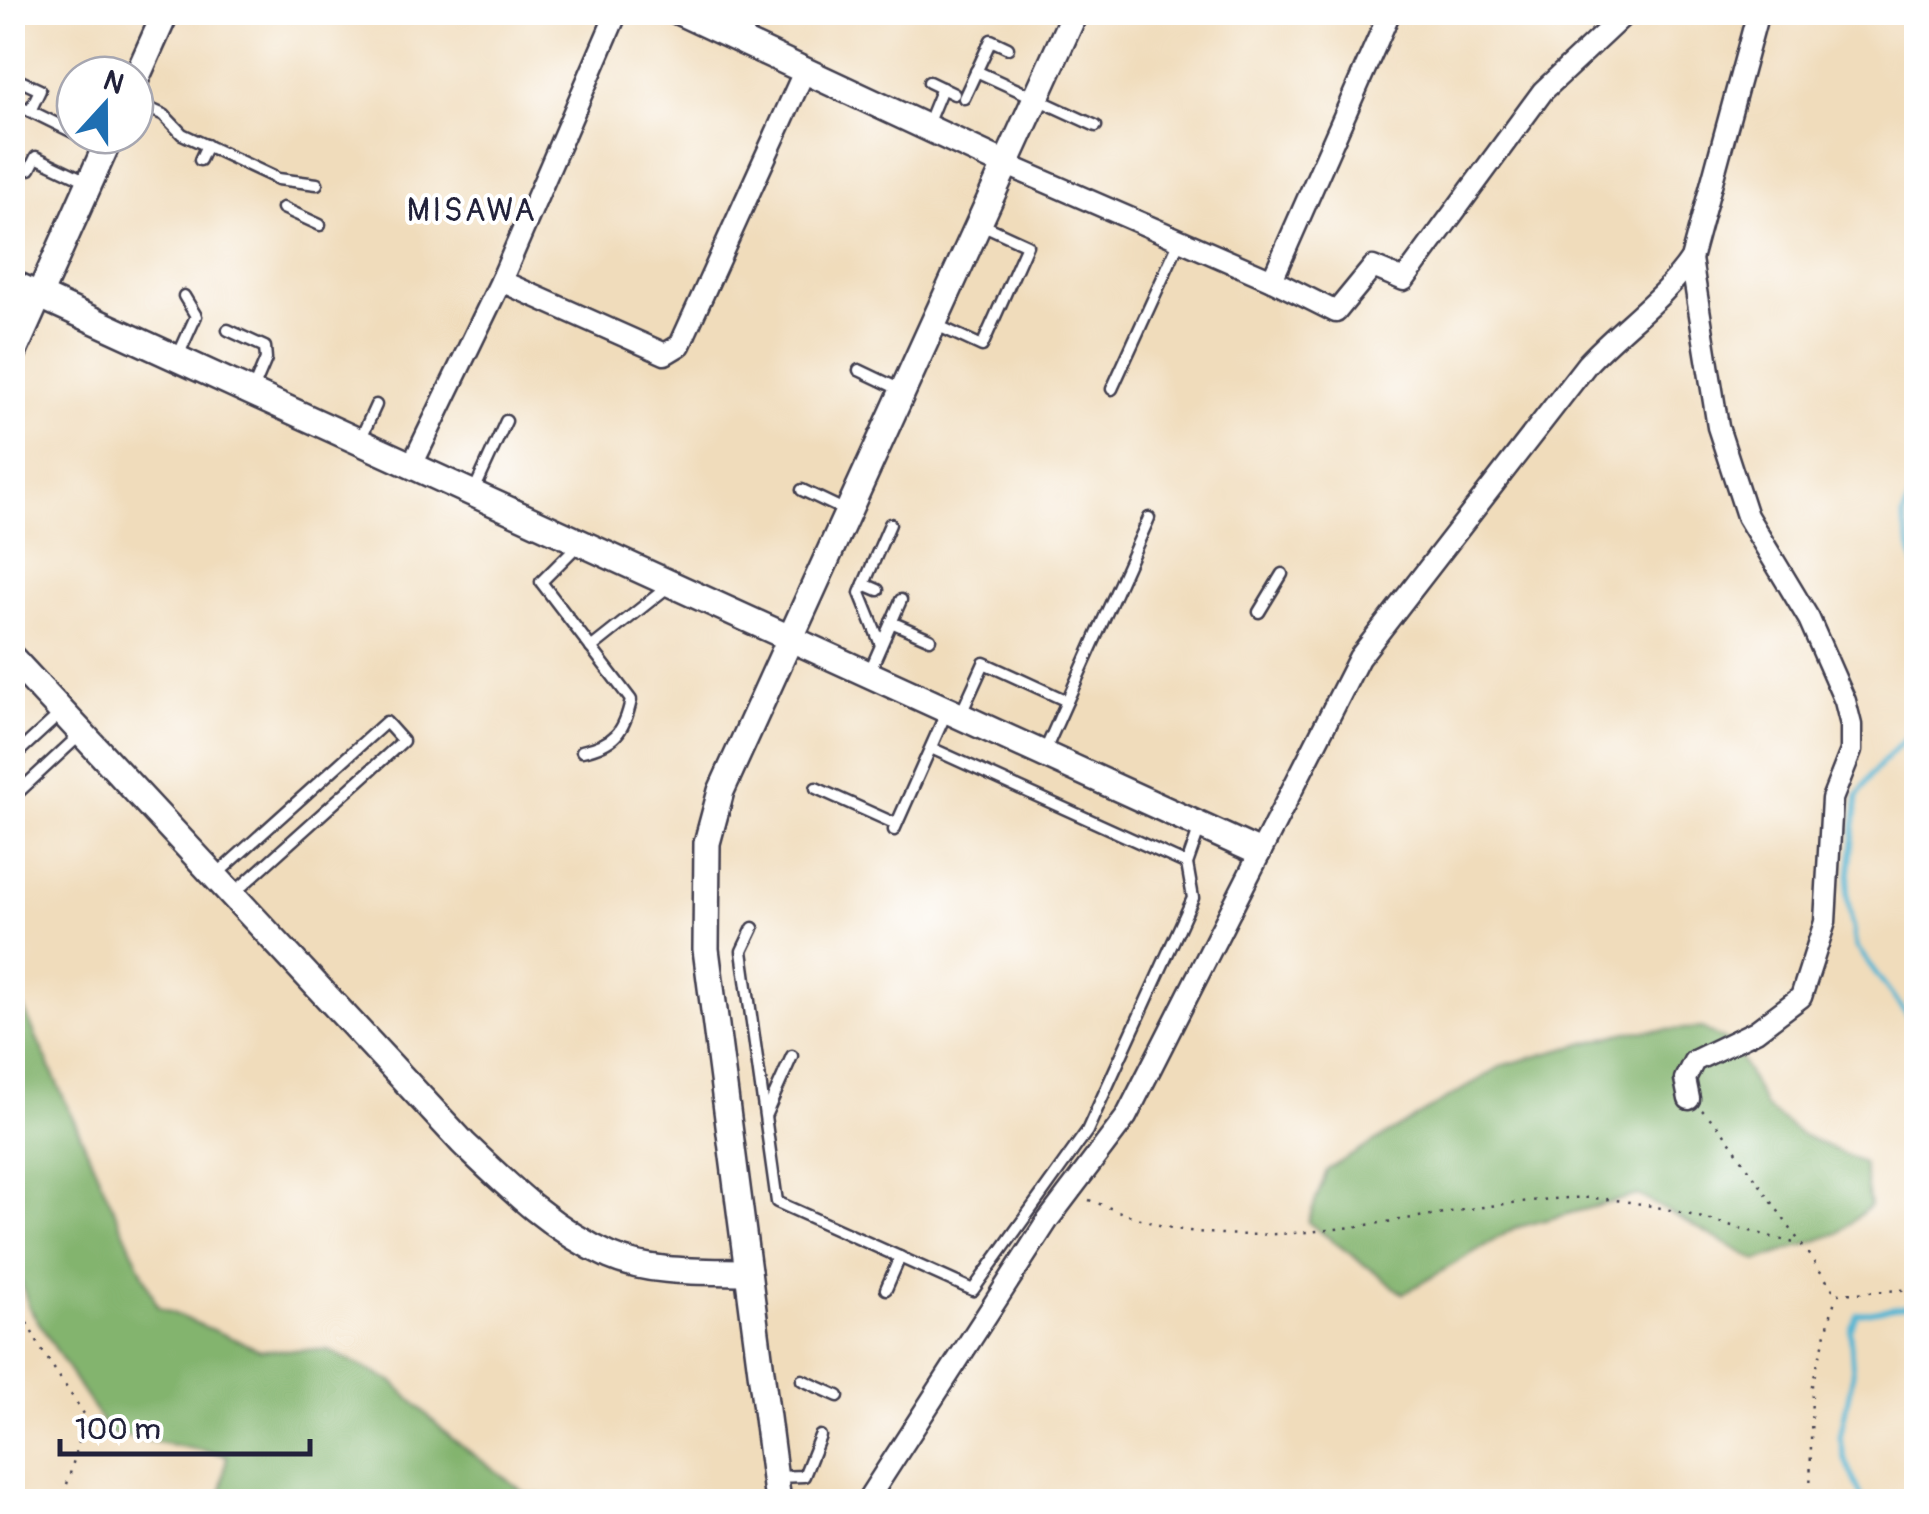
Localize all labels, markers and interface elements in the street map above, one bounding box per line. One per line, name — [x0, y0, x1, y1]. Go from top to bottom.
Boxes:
north arrow — [55, 55, 155, 155]
text: N — [98, 63, 129, 103]
district label: MISAWA — [407, 191, 537, 231]
scale bar — [60, 1394, 310, 1456]
text: 100 m — [75, 1411, 161, 1448]

